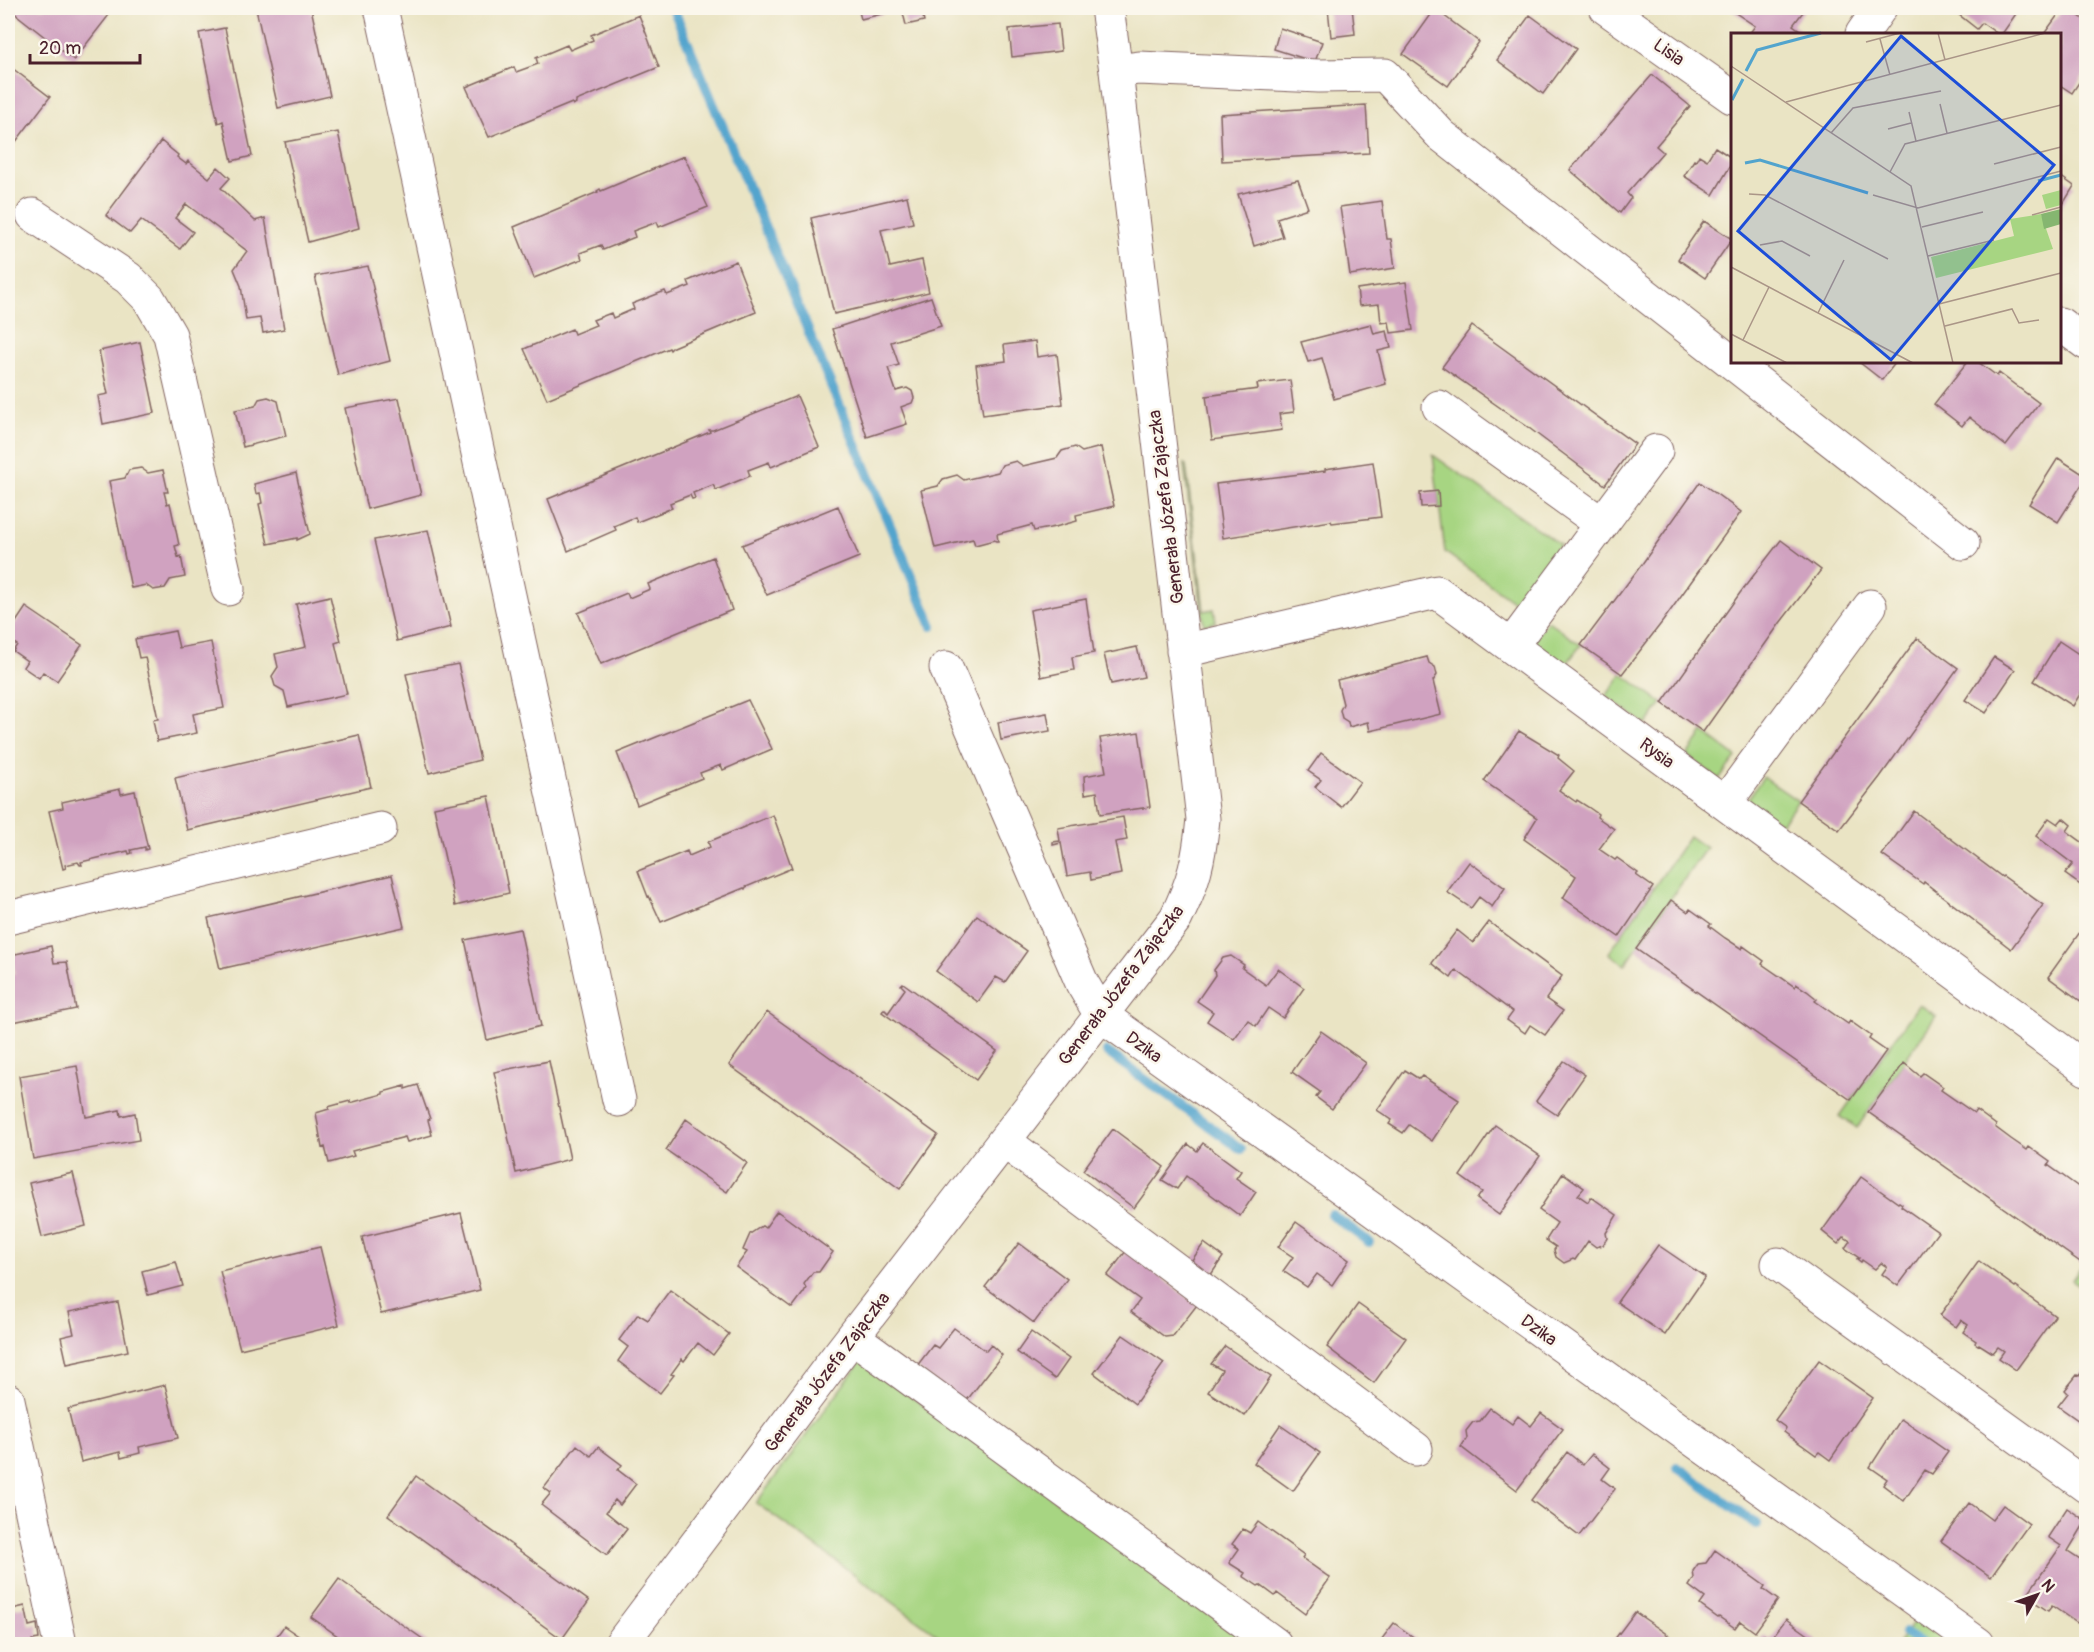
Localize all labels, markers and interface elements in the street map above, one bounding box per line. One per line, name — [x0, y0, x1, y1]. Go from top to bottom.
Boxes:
scale bar — [30, 27, 140, 65]
inset map — [1731, 33, 2061, 363]
street label: Lisia — [1649, 34, 1689, 71]
text: 20 m — [39, 37, 81, 60]
street label: Generała Józefa Zajączka — [1143, 409, 1190, 605]
street label: Rysia — [1635, 733, 1679, 774]
street label: Generała Józefa Zajączka — [1054, 900, 1189, 1070]
street label: Dzika — [1121, 1026, 1167, 1068]
street label: Generała Józefa Zajączka — [760, 1287, 895, 1457]
street label: Dzika — [1516, 1309, 1562, 1351]
north arrow — [2007, 1565, 2067, 1625]
text: N — [2037, 1575, 2059, 1597]

